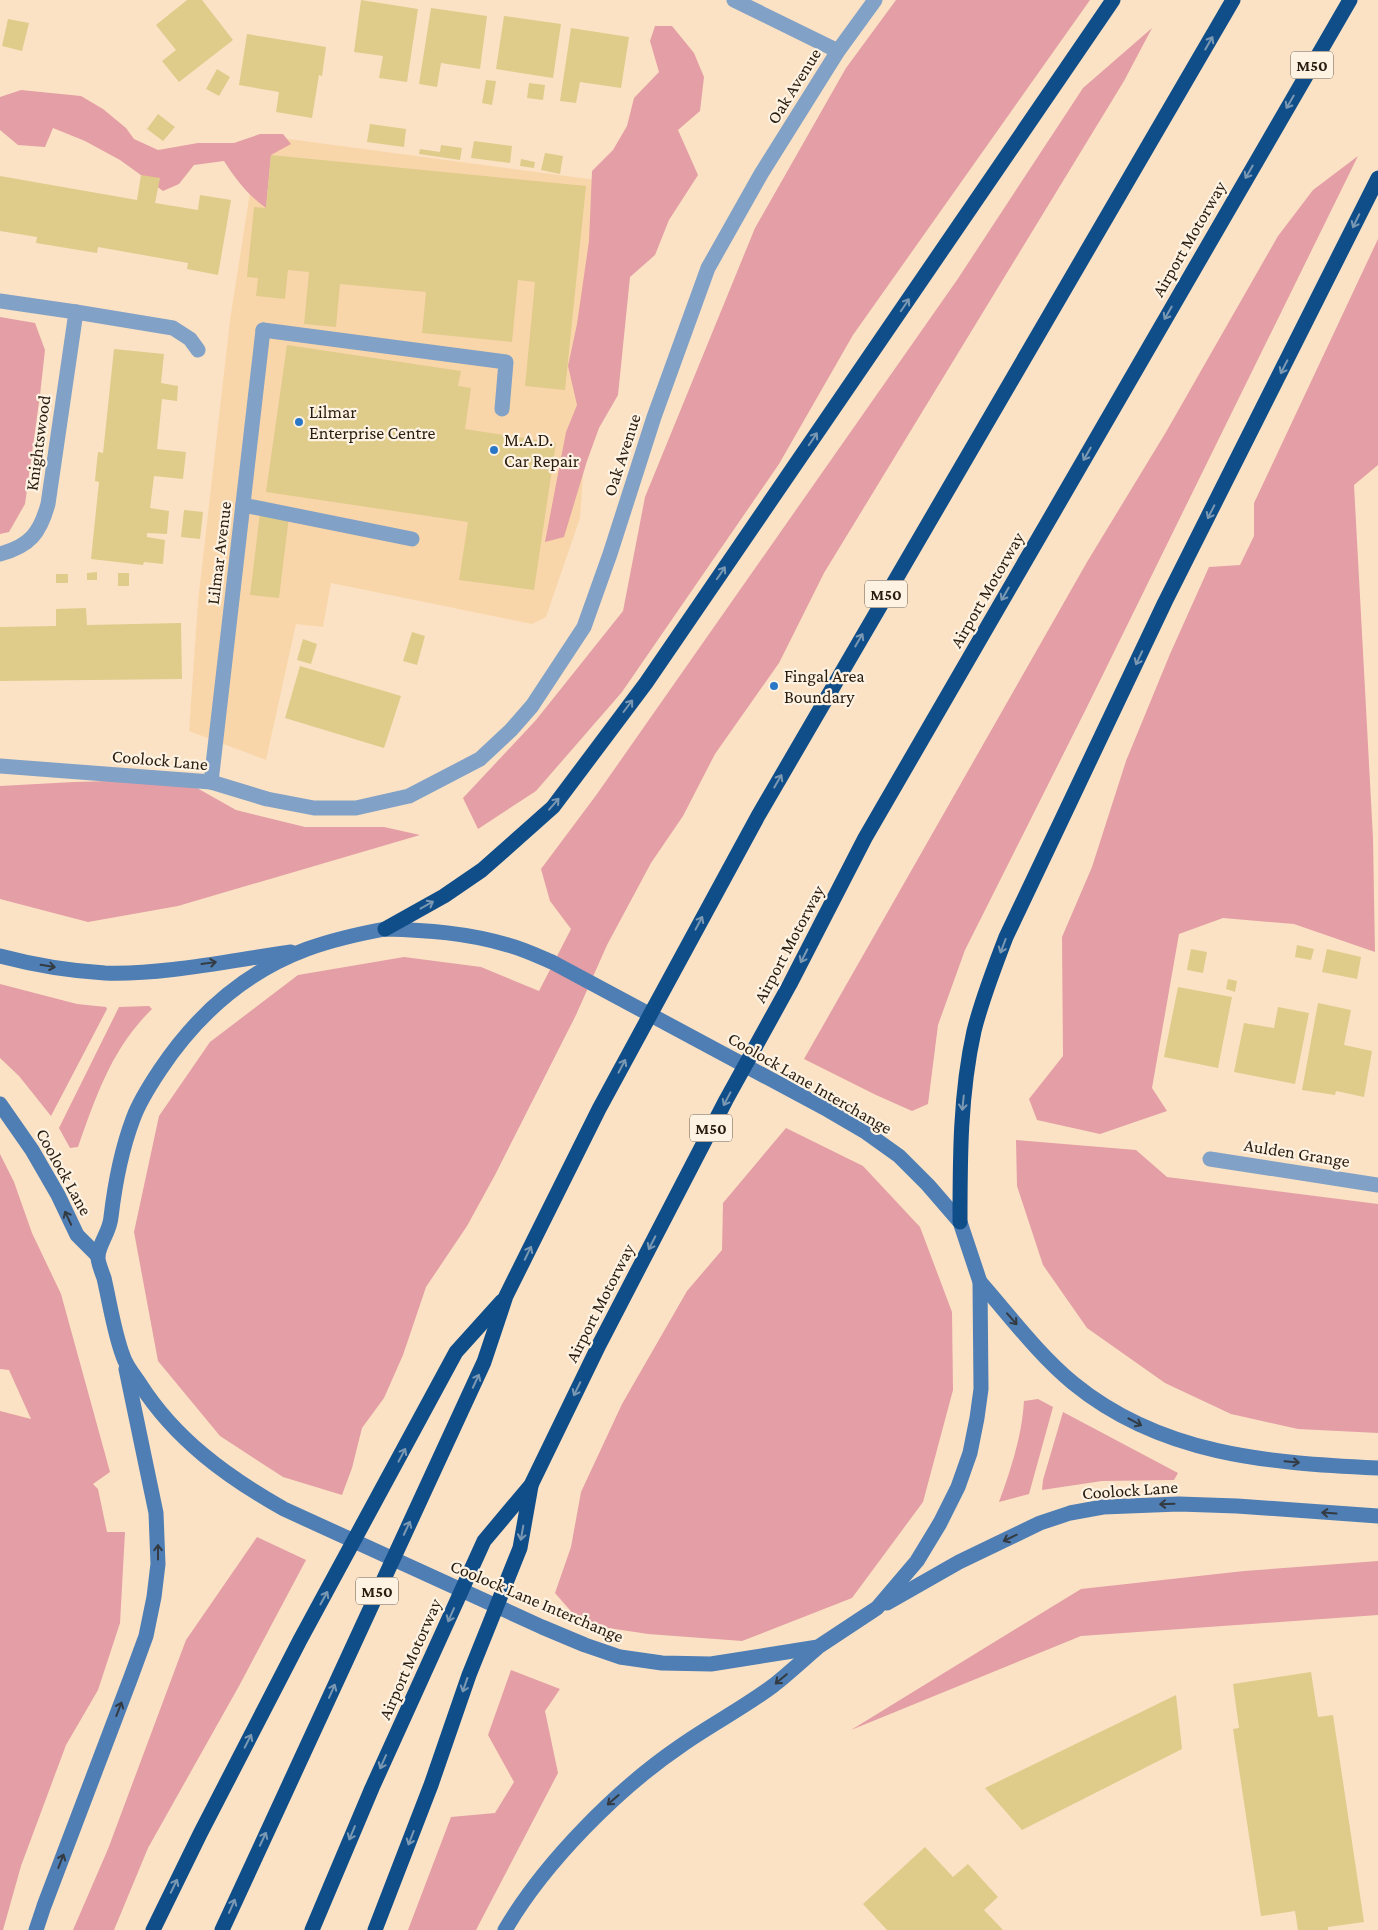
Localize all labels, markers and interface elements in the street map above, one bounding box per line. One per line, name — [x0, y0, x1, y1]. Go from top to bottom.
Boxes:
one-way arrow — [1204, 36, 1214, 50]
street label: Oak Avenue — [763, 44, 825, 128]
road number: M50 — [1291, 52, 1333, 78]
one-way arrow — [1284, 95, 1294, 109]
one-way arrow — [1244, 165, 1254, 179]
street label: Airport Motorway — [1148, 177, 1231, 300]
one-way arrow — [1351, 213, 1360, 228]
one-way arrow — [900, 298, 910, 312]
one-way arrow — [1163, 305, 1172, 320]
one-way arrow — [1279, 359, 1288, 374]
street label: Knightswood — [21, 393, 55, 492]
place label: Lilmar Enterprise Centre — [309, 402, 436, 443]
street label: Oak Avenue — [599, 411, 645, 499]
marker: Lilmar Enterprise Centre — [293, 416, 305, 428]
place label: M.A.D. Car Repair — [504, 430, 580, 471]
one-way arrow — [808, 432, 818, 446]
marker: M.A.D. Car Repair — [488, 444, 500, 456]
one-way arrow — [1081, 446, 1091, 460]
street label: Lilmar Avenue — [203, 500, 235, 606]
one-way arrow — [1206, 504, 1215, 519]
street label: Airport Motorway — [946, 528, 1029, 651]
one-way arrow — [716, 566, 726, 580]
road number: M50 — [865, 580, 907, 608]
one-way arrow — [1000, 587, 1010, 601]
one-way arrow — [854, 633, 864, 648]
one-way arrow — [1134, 650, 1143, 665]
place label: Fingal Area Boundary — [784, 666, 865, 707]
marker: Fingal Area Boundary — [768, 680, 780, 692]
one-way arrow — [623, 700, 634, 713]
street label: Coolock Lane — [111, 746, 209, 774]
one-way arrow — [773, 774, 783, 789]
one-way arrow — [548, 798, 559, 811]
street label: Airport Motorway — [750, 881, 829, 1006]
one-way arrow — [420, 900, 434, 910]
one-way arrow — [694, 916, 704, 931]
one-way arrow — [998, 938, 1007, 953]
one-way arrow — [799, 948, 808, 963]
one-way arrow — [201, 958, 217, 968]
one-way arrow — [39, 962, 55, 972]
street label: Coolock Lane Interchange — [724, 1028, 896, 1138]
one-way arrow — [617, 1059, 627, 1074]
one-way arrow — [722, 1091, 731, 1106]
one-way arrow — [959, 1094, 968, 1110]
road number: M50 — [690, 1114, 732, 1142]
street label: Coolock Lane — [32, 1125, 96, 1219]
street label: Aulden Grange — [1243, 1135, 1351, 1171]
one-way arrow — [63, 1211, 73, 1226]
one-way arrow — [647, 1235, 656, 1250]
street label: Airport Motorway — [562, 1240, 639, 1366]
one-way arrow — [523, 1245, 533, 1260]
one-way arrow — [1007, 1312, 1018, 1325]
one-way arrow — [471, 1373, 481, 1388]
one-way arrow — [572, 1381, 582, 1396]
one-way arrow — [1128, 1417, 1143, 1427]
one-way arrow — [397, 1448, 407, 1463]
one-way arrow — [1283, 1457, 1299, 1467]
street label: Coolock Lane — [1081, 1477, 1179, 1503]
one-way arrow — [1159, 1500, 1175, 1509]
one-way arrow — [1322, 1508, 1338, 1518]
one-way arrow — [403, 1521, 412, 1536]
one-way arrow — [517, 1525, 527, 1541]
one-way arrow — [1003, 1533, 1018, 1543]
one-way arrow — [153, 1544, 163, 1560]
street label: Coolock Lane Interchange — [447, 1555, 627, 1647]
road number: M50 — [356, 1578, 398, 1604]
one-way arrow — [319, 1590, 329, 1605]
street label: Airport Motorway — [374, 1595, 446, 1723]
one-way arrow — [445, 1607, 455, 1622]
one-way arrow — [775, 1673, 788, 1684]
one-way arrow — [460, 1677, 470, 1693]
one-way arrow — [327, 1684, 337, 1699]
one-way arrow — [115, 1702, 124, 1717]
one-way arrow — [243, 1734, 253, 1749]
one-way arrow — [378, 1755, 388, 1770]
one-way arrow — [607, 1795, 620, 1806]
one-way arrow — [347, 1825, 357, 1840]
one-way arrow — [406, 1830, 415, 1845]
one-way arrow — [259, 1832, 269, 1847]
one-way arrow — [57, 1853, 66, 1869]
one-way arrow — [170, 1879, 179, 1894]
one-way arrow — [228, 1899, 238, 1914]

